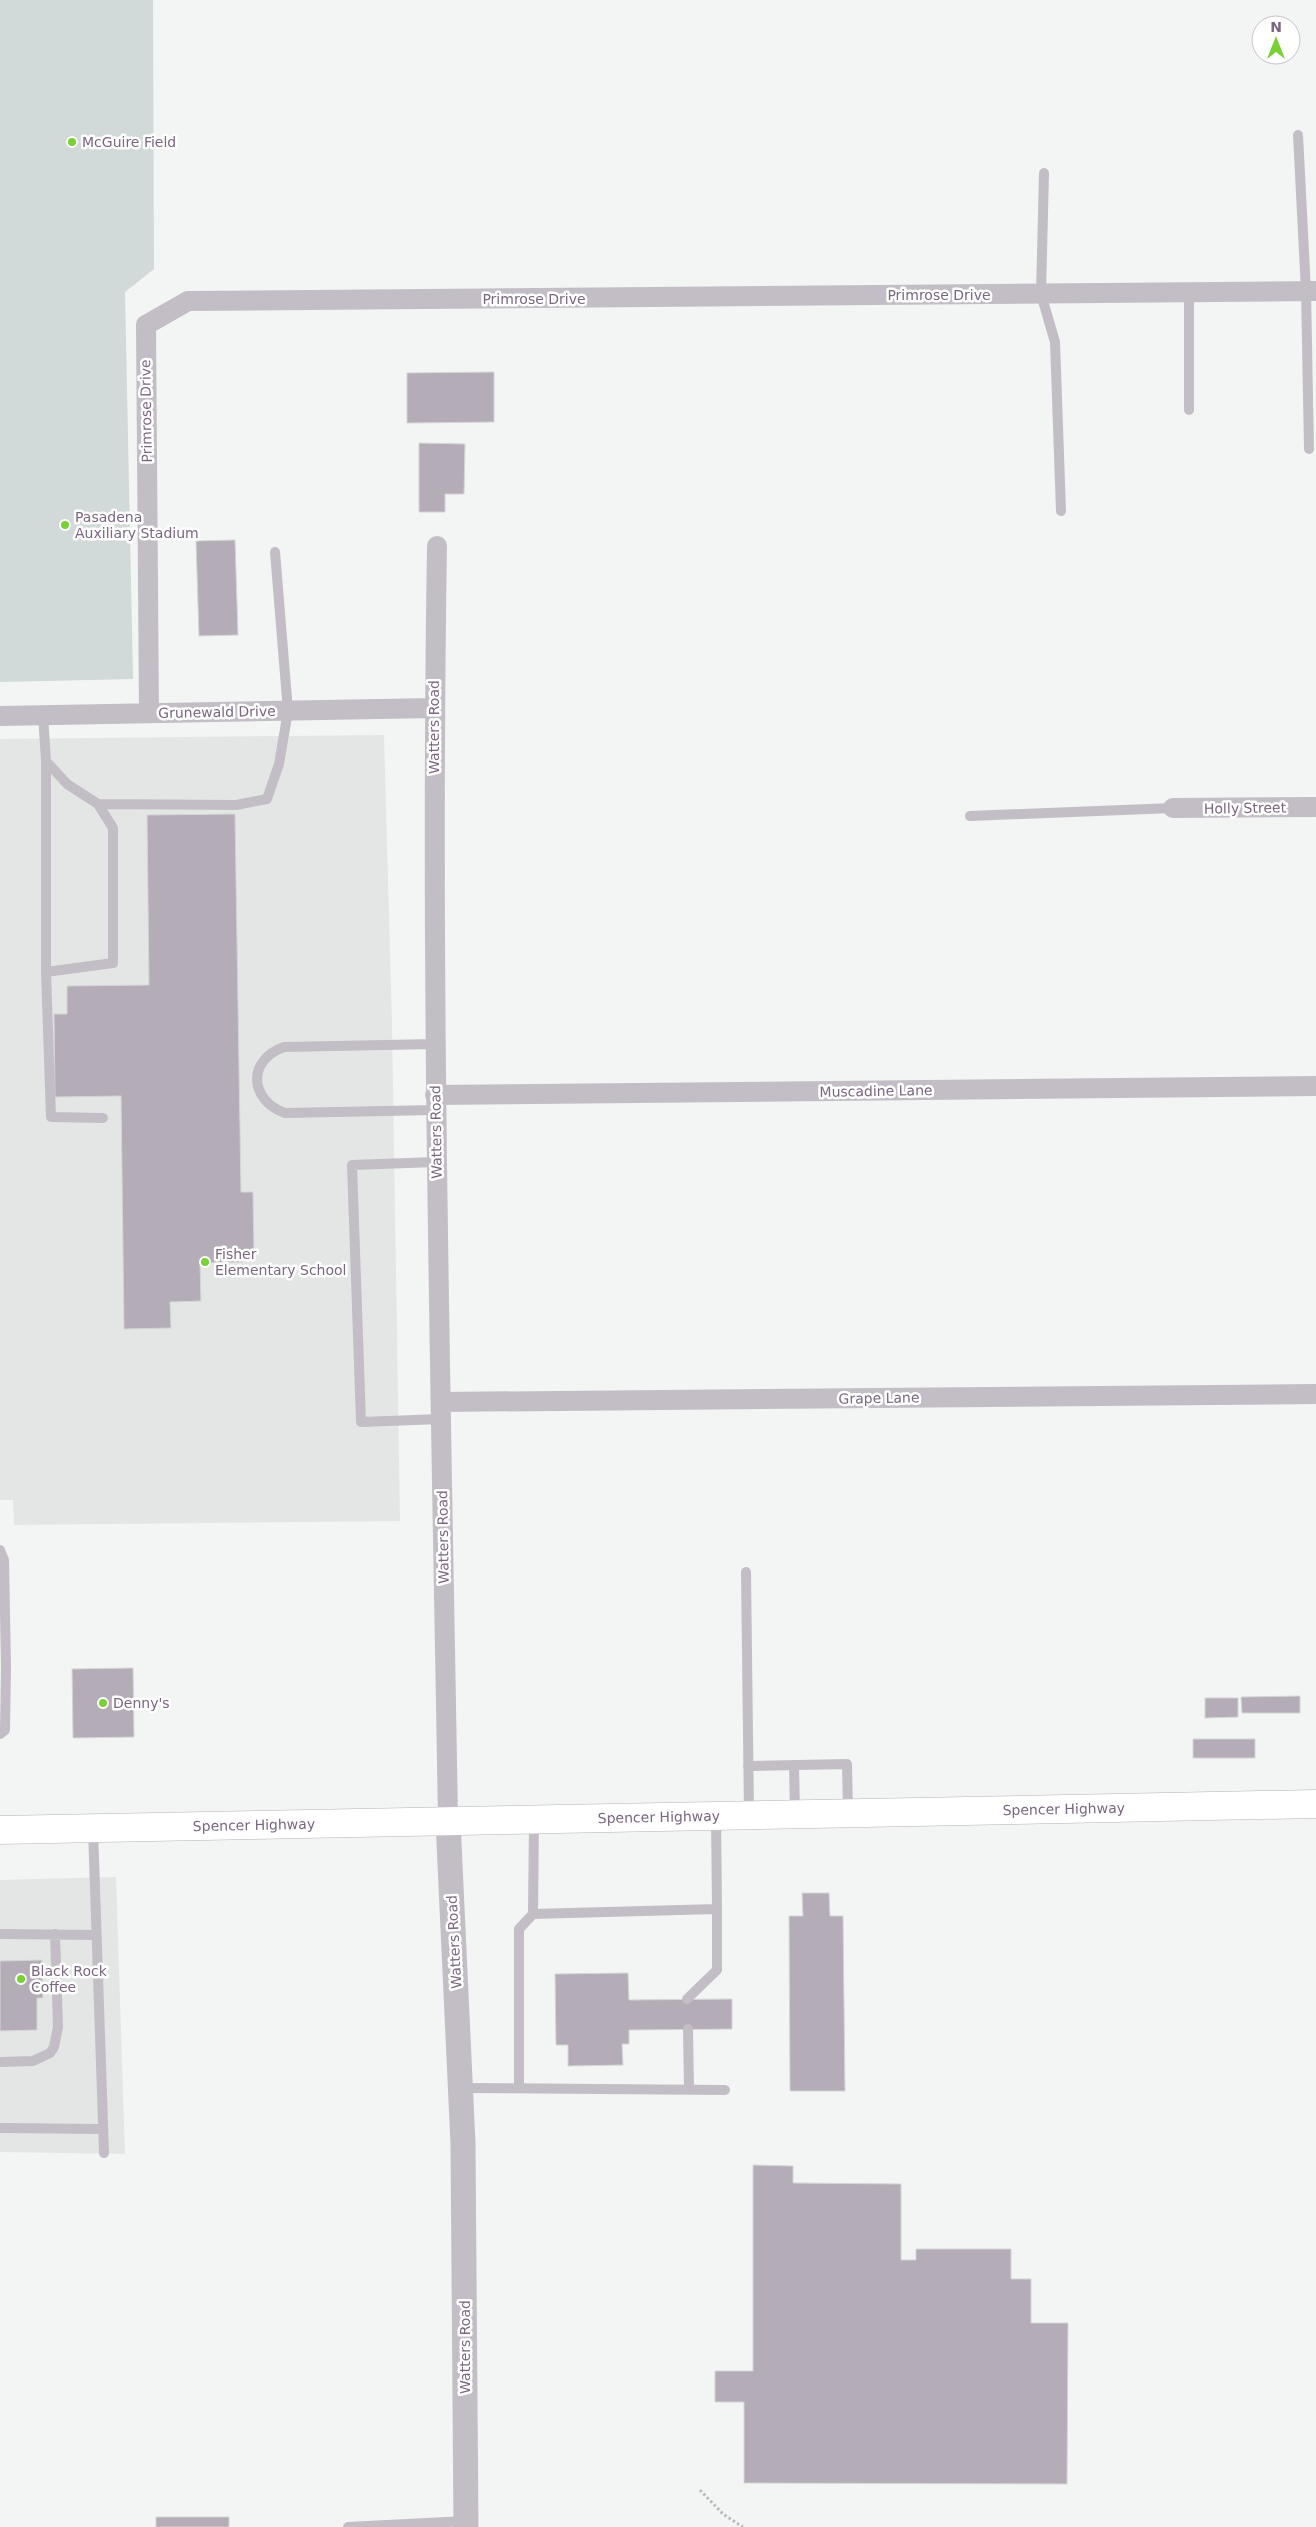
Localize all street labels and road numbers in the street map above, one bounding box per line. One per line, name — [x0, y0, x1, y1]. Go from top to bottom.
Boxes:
street label: Primrose Drive — [887, 287, 991, 303]
street label: Primrose Drive — [482, 291, 586, 307]
street label: Primrose Drive — [137, 359, 155, 463]
street label: Watters Road — [426, 680, 442, 774]
street label: Grunewald Drive — [158, 703, 276, 721]
street label: Holly Street — [1204, 799, 1287, 817]
street label: Muscadine Lane — [819, 1082, 933, 1100]
street label: Watters Road — [427, 1085, 445, 1179]
street label: Grape Lane — [838, 1389, 920, 1407]
street label: Watters Road — [434, 1490, 452, 1584]
street label: Spencer Highway — [1002, 1800, 1125, 1818]
street label: Spencer Highway — [598, 1808, 720, 1826]
street label: Spencer Highway — [193, 1816, 315, 1834]
street label: Watters Road — [444, 1895, 464, 1989]
street label: Watters Road — [457, 2300, 473, 2394]

